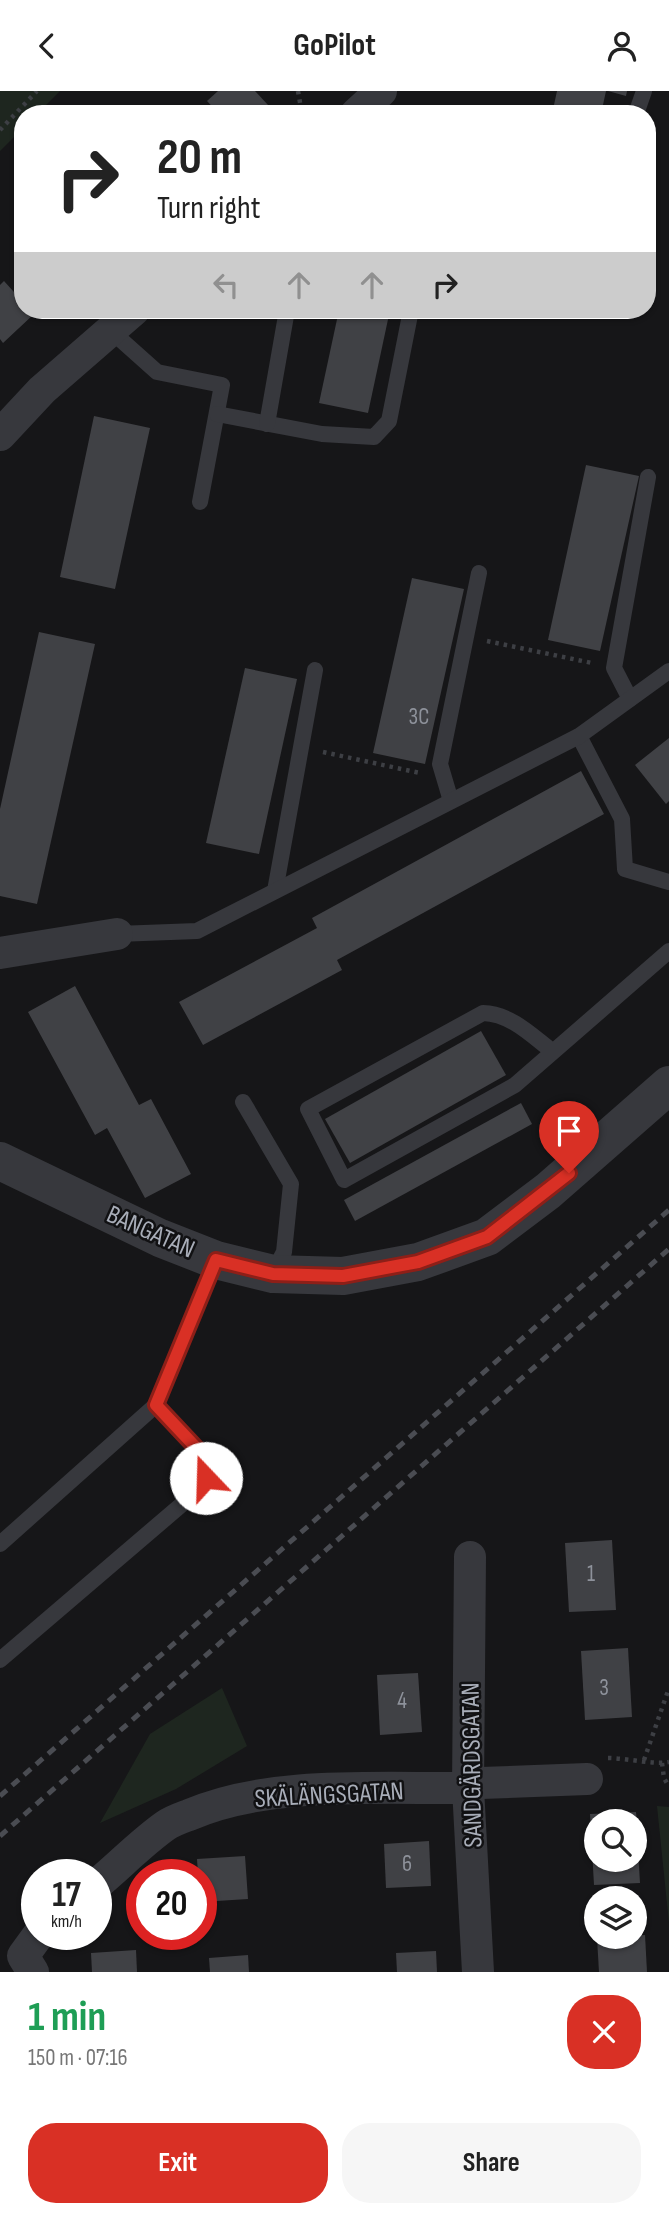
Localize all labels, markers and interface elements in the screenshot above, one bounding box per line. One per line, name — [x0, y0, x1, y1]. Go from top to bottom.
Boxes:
text: GoPilot — [293, 26, 376, 65]
icon: back — [28, 27, 66, 65]
icon: person — [603, 27, 641, 65]
text: 20 m — [157, 129, 242, 188]
icon: right — [42, 133, 133, 224]
text: Turn right — [157, 189, 261, 228]
icon: left — [207, 266, 245, 304]
icon: ahead — [280, 266, 318, 304]
icon: ahead — [353, 266, 391, 304]
icon: right — [426, 266, 464, 304]
house number: 3C — [409, 703, 429, 731]
pin — [539, 1101, 599, 1173]
icon: arrive — [550, 1112, 588, 1150]
street label: BANGATAN — [102, 1199, 199, 1265]
position arrow — [169, 1441, 243, 1515]
house number: 1 — [587, 1560, 595, 1588]
house number: 3 — [599, 1674, 609, 1702]
street label: SANDGÄRDSGATAN — [456, 1682, 489, 1848]
house number: 4 — [397, 1687, 407, 1715]
street label: SKÄLÄNGSGATAN — [254, 1776, 404, 1815]
map controls — [584, 1809, 647, 1949]
button: search — [584, 1809, 647, 1872]
house number: 6 — [402, 1850, 412, 1878]
speed limit sign: 20 — [126, 1859, 217, 1950]
text: 17 — [52, 1874, 81, 1917]
button: layers — [584, 1886, 647, 1949]
text: km/h — [51, 1911, 82, 1932]
text: 1 min — [28, 1992, 106, 2043]
button: close — [567, 1995, 641, 2069]
text: 150 m · 07:16 — [28, 2044, 128, 2072]
button: Exit — [28, 2123, 328, 2203]
button: Share — [342, 2123, 641, 2203]

